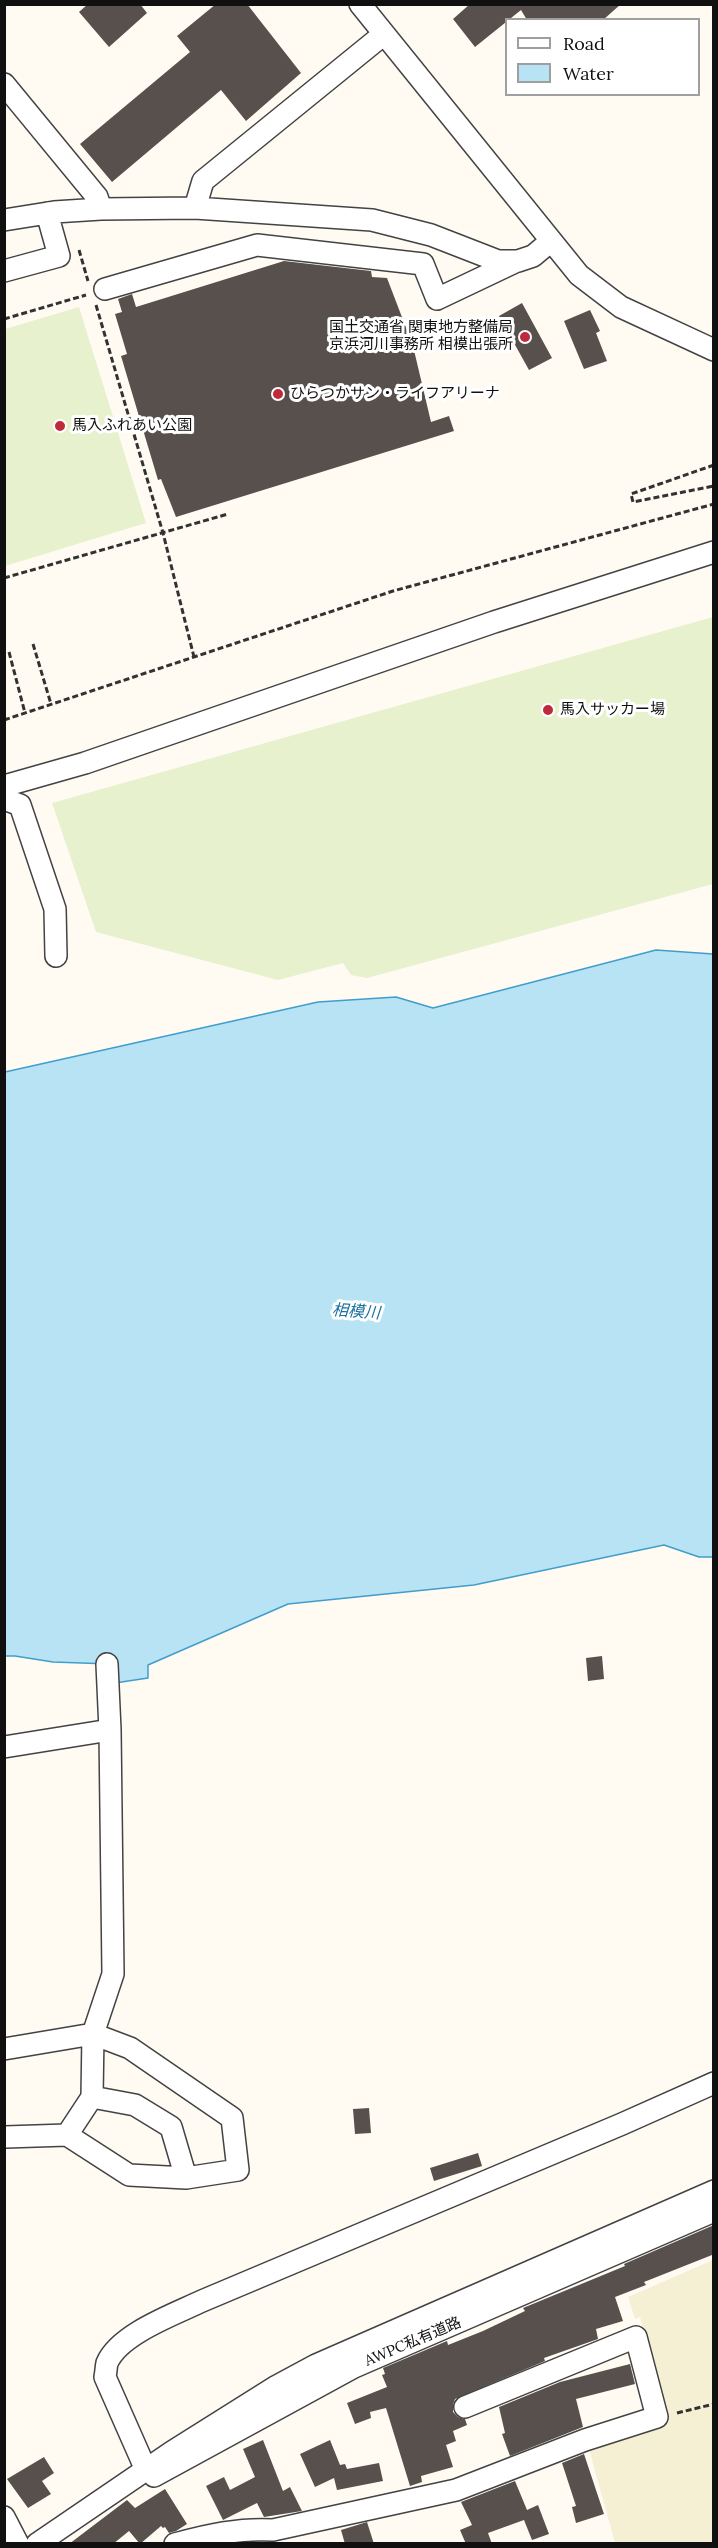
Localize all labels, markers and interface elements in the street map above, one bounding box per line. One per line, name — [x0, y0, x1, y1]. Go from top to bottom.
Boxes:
legend — [505, 18, 700, 96]
text: Road — [563, 32, 605, 55]
text: Water — [563, 62, 614, 85]
place label: 国土交通省 関東地方整備局 京浜河川事務所 相模出張所 — [329, 319, 513, 354]
marker: 国土交通省 関東地方整備局 京浜河川事務所 相模出張所 — [518, 330, 532, 344]
place label: ひらつかサン・ライフアリーナ — [290, 385, 500, 403]
marker: ひらつかサン・ライフアリーナ — [271, 387, 285, 401]
place label: 馬入ふれあい公園 — [72, 417, 192, 435]
marker: 馬入ふれあい公園 — [53, 419, 67, 433]
place label: 馬入サッカー場 — [560, 701, 665, 719]
marker: 馬入サッカー場 — [541, 703, 555, 717]
water label: 相模川 — [331, 1301, 381, 1323]
street label: AWPC私有道路 — [362, 2314, 464, 2370]

